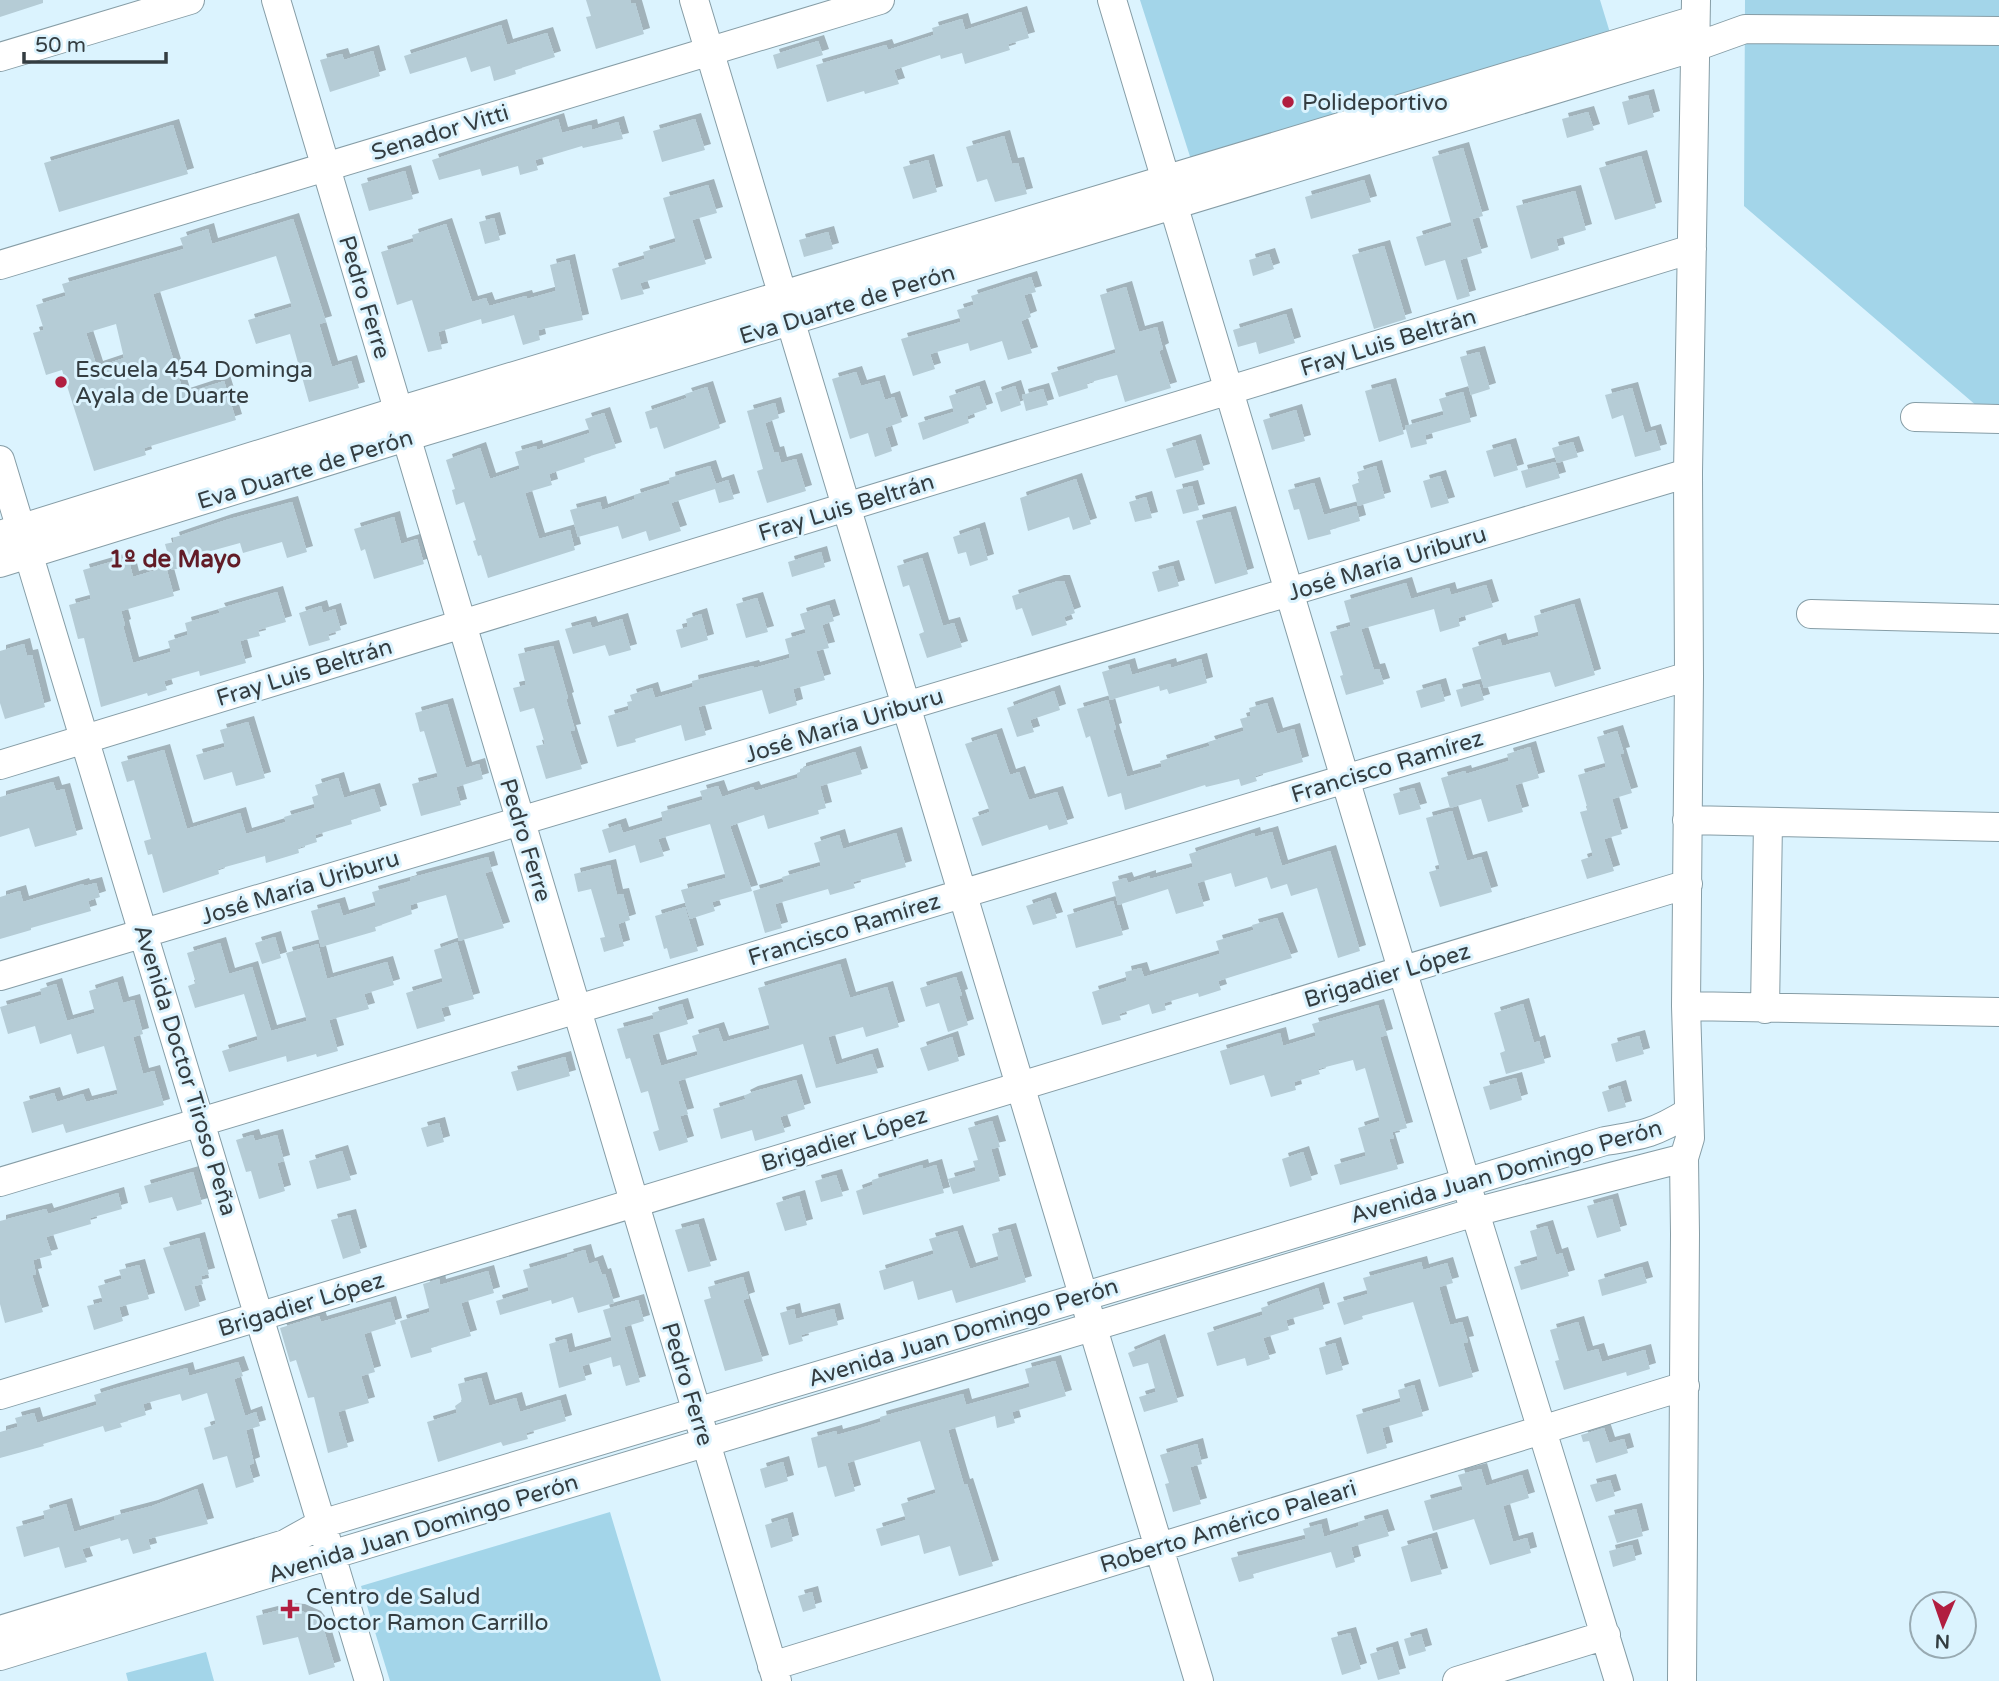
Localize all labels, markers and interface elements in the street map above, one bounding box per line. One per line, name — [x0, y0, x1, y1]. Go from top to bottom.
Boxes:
scale bar — [24, 21, 166, 65]
text: 50 m — [35, 33, 86, 58]
place label: Polideportivo — [1302, 89, 1448, 117]
marker: Polideportivo — [1280, 94, 1296, 110]
street label: Senador Vitti — [368, 99, 512, 167]
street label: Pedro Ferre — [332, 232, 396, 362]
street label: Eva Duarte de Perón — [736, 259, 958, 351]
street label: Fray Luis Beltrán — [1297, 303, 1480, 383]
place label: Escuela 454 Dominga Ayala de Duarte — [75, 356, 313, 410]
marker: Escuela 454 Dominga Ayala de Duarte — [53, 374, 69, 390]
street label: Eva Duarte de Perón — [194, 424, 416, 516]
street label: Fray Luis Beltrán — [755, 468, 938, 548]
street label: José María Uriburu — [1285, 520, 1490, 607]
district label: 1º de Mayo — [109, 545, 241, 574]
street label: Fray Luis Beltrán — [213, 633, 396, 713]
street label: José María Uriburu — [742, 682, 947, 769]
street label: Francisco Ramírez — [1288, 724, 1487, 809]
street label: Pedro Ferre — [493, 775, 557, 905]
street label: José María Uriburu — [198, 844, 403, 931]
street label: Francisco Ramírez — [745, 887, 944, 972]
street label: Avenida Doctor Tiroso Peña — [127, 921, 243, 1219]
street label: Brigadier López — [1301, 937, 1474, 1014]
street label: Brigadier López — [758, 1101, 931, 1178]
street label: Avenida Juan Domingo Perón — [1347, 1114, 1665, 1230]
street label: Brigadier López — [215, 1266, 388, 1343]
street label: Avenida Juan Domingo Perón — [805, 1272, 1122, 1394]
street label: Pedro Ferre — [655, 1319, 719, 1449]
street label: Avenida Juan Domingo Perón — [265, 1468, 582, 1590]
street label: Roberto Américo Paleari — [1096, 1475, 1360, 1579]
place label: Centro de Salud Doctor Ramon Carrillo — [306, 1583, 549, 1637]
north arrow — [1908, 1590, 1978, 1660]
marker: Centro de Salud Doctor Ramon Carrillo — [280, 1599, 300, 1619]
text: N — [1934, 1630, 1950, 1652]

